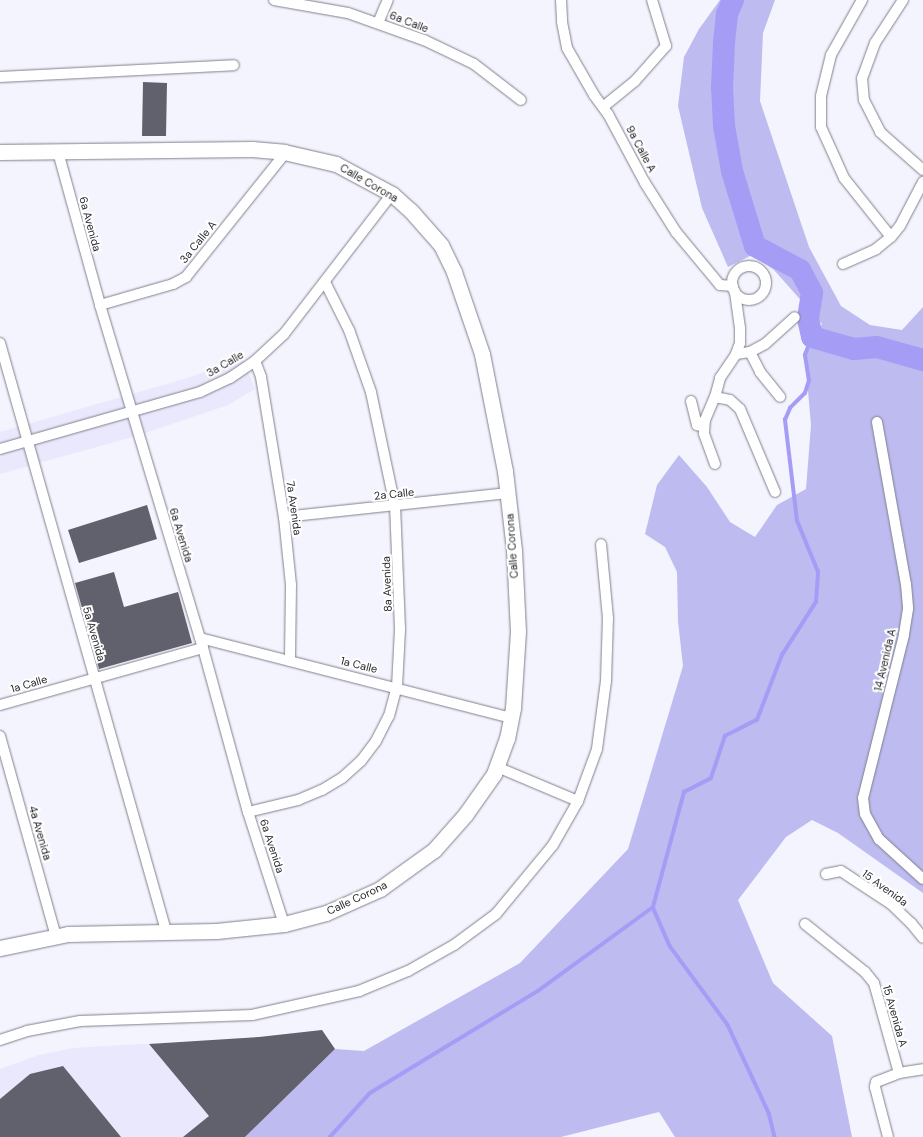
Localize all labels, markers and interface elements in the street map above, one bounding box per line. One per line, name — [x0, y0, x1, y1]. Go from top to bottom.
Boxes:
street label: 6a Calle — [388, 9, 430, 35]
street label: 9a Calle A — [623, 123, 659, 175]
street label: Calle Corona — [338, 161, 400, 205]
street label: 6a Avenida — [76, 195, 104, 253]
street label: 3a Calle A — [177, 218, 219, 266]
street label: 3a Calle — [204, 348, 246, 380]
street label: 7a Avenida — [284, 480, 304, 536]
street label: 2a Calle — [373, 485, 415, 503]
street label: 6a Avenida — [166, 506, 196, 564]
street label: Calle Corona — [503, 513, 521, 579]
street label: 8a Avenida — [379, 556, 395, 612]
street label: 5a Avenida — [80, 605, 108, 663]
street label: 14 Avenida A — [871, 628, 899, 692]
street label: 1a Calle — [339, 654, 379, 676]
street label: 1a Calle — [9, 673, 49, 695]
street label: 4a Avenida — [26, 804, 54, 862]
street label: 6a Avenida — [257, 817, 287, 875]
street label: 15 Avenida — [860, 867, 910, 909]
street label: Calle Corona — [325, 878, 389, 918]
street label: 15 Avenida A — [880, 984, 910, 1048]

